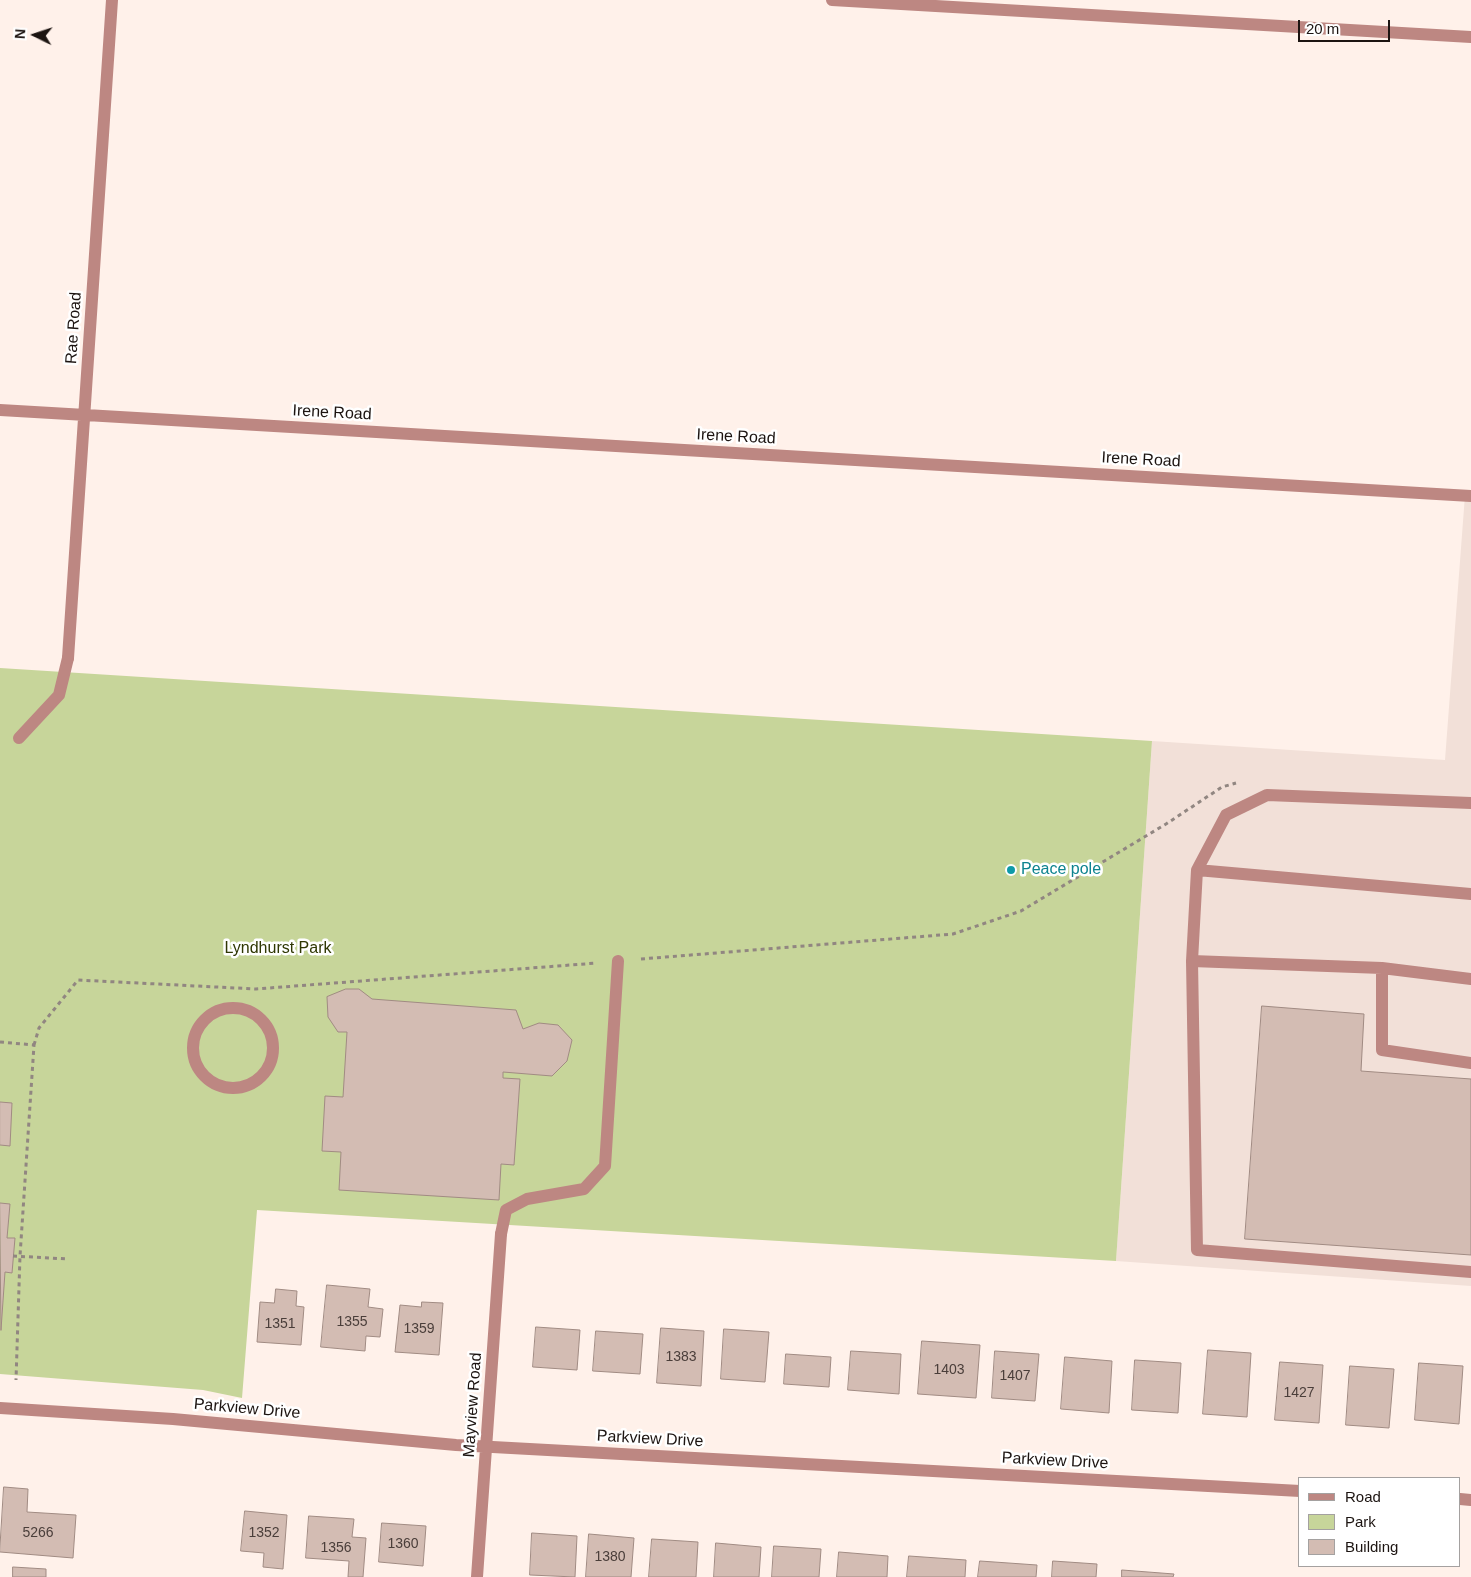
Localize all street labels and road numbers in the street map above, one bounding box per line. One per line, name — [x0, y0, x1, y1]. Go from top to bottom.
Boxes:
street label: Rae Road — [62, 291, 86, 365]
street label: Irene Road — [292, 401, 372, 425]
street label: Irene Road — [696, 425, 776, 449]
street label: Irene Road — [1101, 448, 1181, 472]
street label: Mayview Road — [460, 1352, 486, 1458]
street label: Parkview Drive — [193, 1395, 301, 1423]
street label: Parkview Drive — [596, 1427, 704, 1451]
street label: Parkview Drive — [1001, 1449, 1109, 1473]

